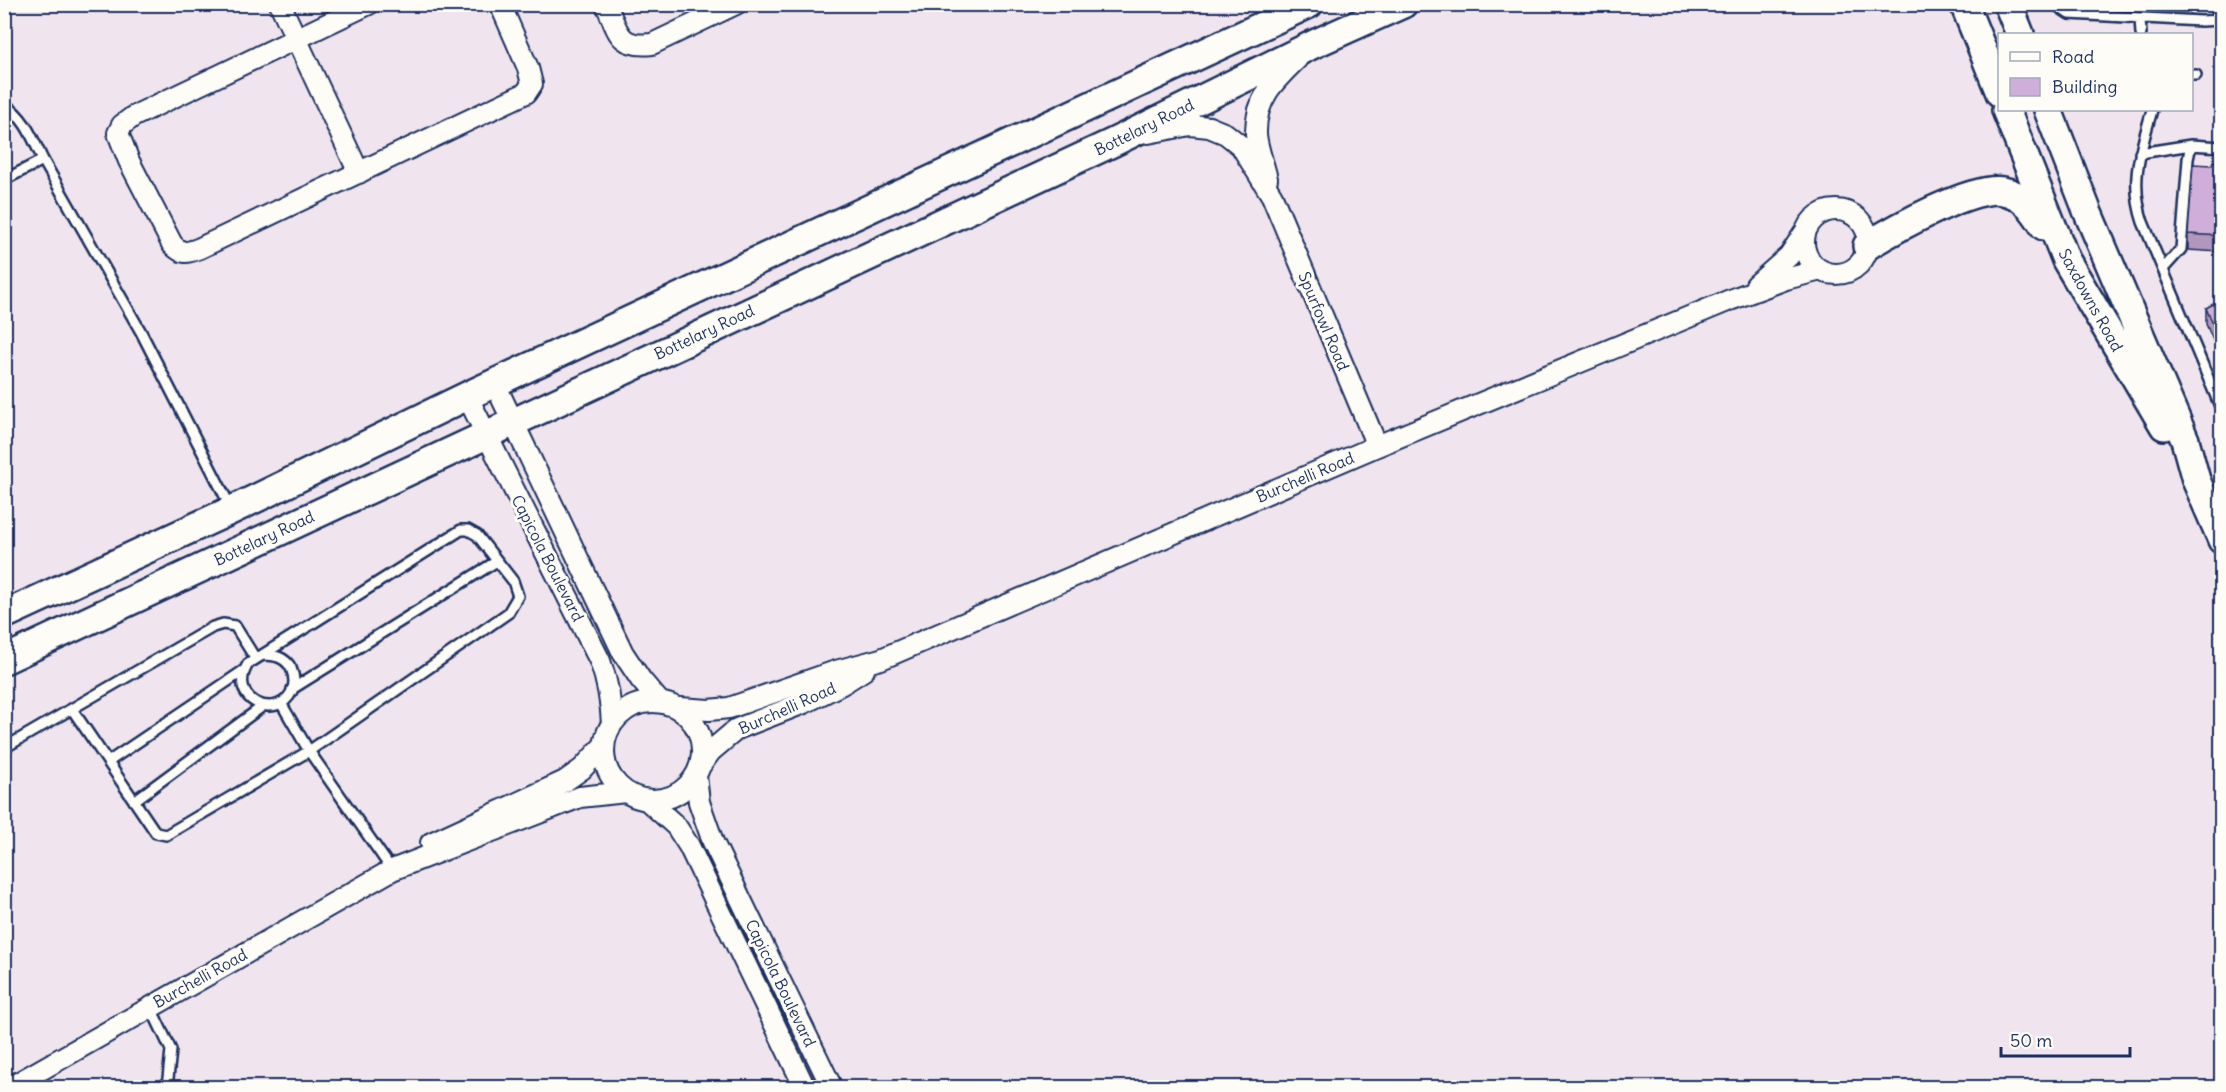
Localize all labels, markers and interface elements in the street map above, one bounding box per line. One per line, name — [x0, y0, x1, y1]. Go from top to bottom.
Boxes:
legend — [1998, 33, 2193, 111]
text: Road — [2052, 45, 2095, 68]
text: Building — [2052, 75, 2117, 98]
street label: Bottelary Road — [1091, 94, 1197, 160]
street label: Saxdowns Road — [2054, 245, 2128, 355]
street label: Spurfowl Road — [1294, 269, 1354, 373]
street label: Bottelary Road — [651, 300, 757, 364]
street label: Burchelli Road — [1253, 447, 1357, 507]
street label: Capicola Boulevard — [507, 491, 589, 625]
street label: Bottelary Road — [211, 506, 317, 570]
street label: Burchelli Road — [735, 678, 839, 738]
street label: Capicola Boulevard — [741, 916, 821, 1050]
street label: Burchelli Road — [150, 944, 250, 1012]
scale bar — [2001, 1020, 2130, 1058]
text: 50 m — [2010, 1029, 2052, 1052]

